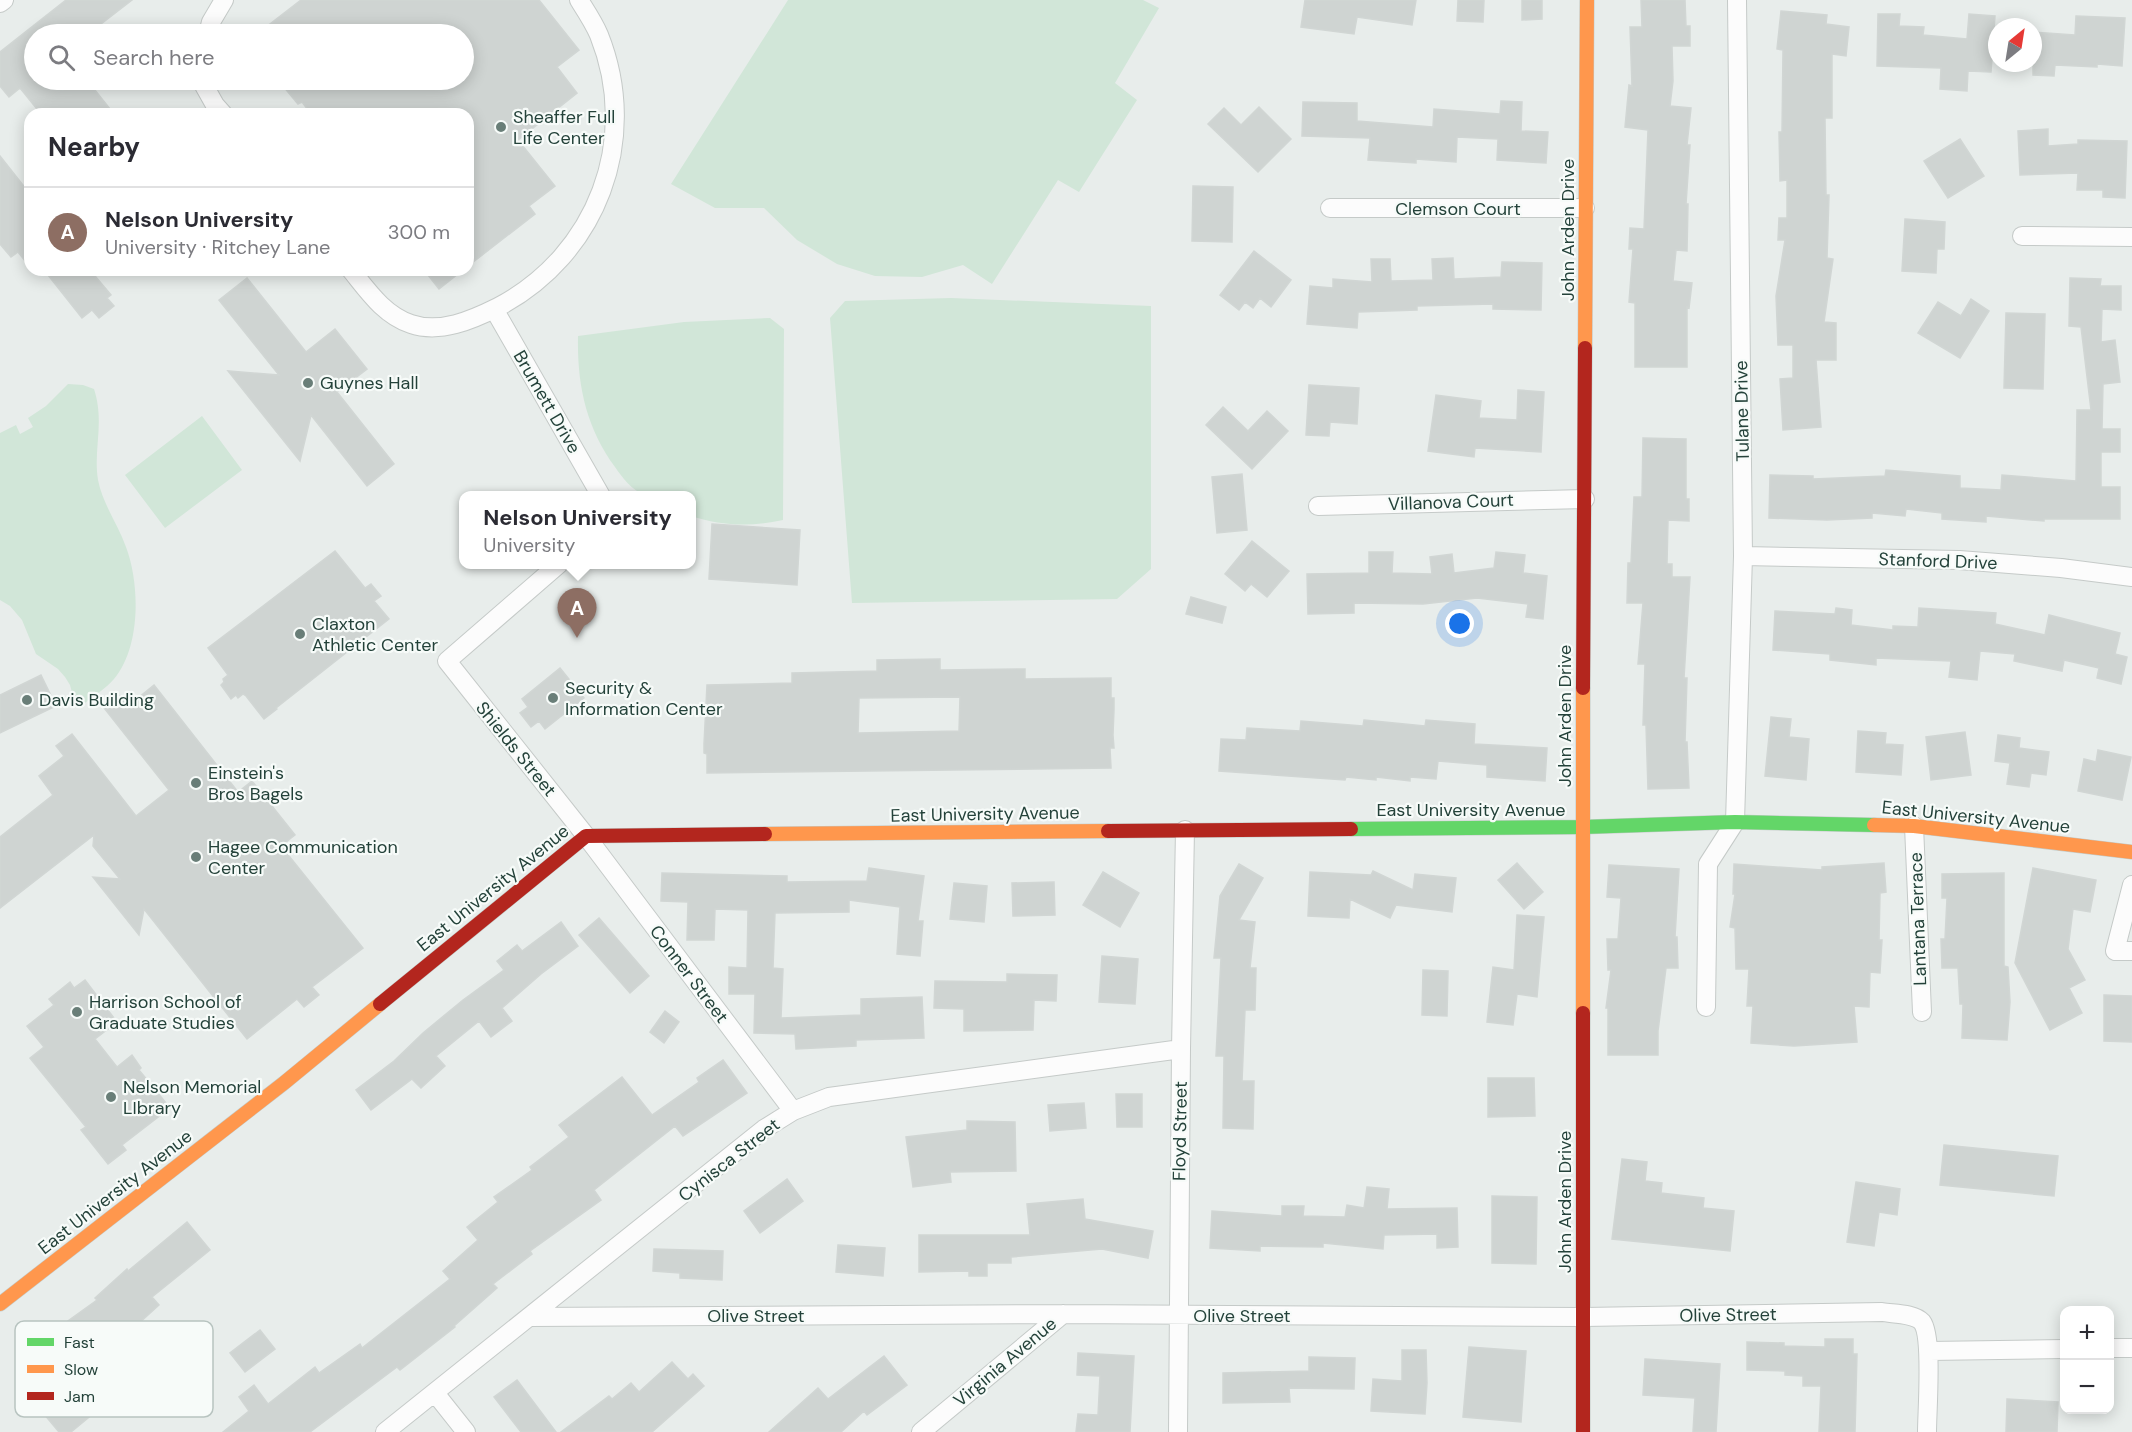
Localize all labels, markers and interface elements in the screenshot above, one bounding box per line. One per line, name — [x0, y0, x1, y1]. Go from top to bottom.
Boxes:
north arrow — [1988, 18, 2042, 72]
search box — [24, 24, 474, 90]
icon: search — [45, 41, 78, 74]
text: Search here — [93, 43, 214, 72]
place label: Sheaffer Full Life Center — [513, 105, 615, 150]
marker: Sheaffer Full Life Center — [494, 120, 508, 134]
text: Nearby — [48, 130, 140, 164]
street label: John Arden Drive — [1556, 159, 1580, 301]
street label: Clemson Court — [1395, 197, 1521, 221]
text: Nelson University — [105, 205, 293, 234]
text: A — [60, 219, 75, 245]
text: 300 m — [388, 219, 450, 245]
text: University · Ritchey Lane — [105, 234, 330, 260]
street label: Brumett Drive — [508, 346, 586, 458]
street label: Tulane Drive — [1729, 360, 1755, 462]
place label: Guynes Hall — [320, 371, 418, 395]
marker: Guynes Hall — [301, 376, 315, 390]
street label: Villanova Court — [1388, 488, 1514, 516]
popup — [459, 491, 696, 569]
text: Nelson University — [483, 503, 672, 532]
text: University — [483, 532, 575, 558]
street label: Stanford Drive — [1878, 547, 1998, 575]
pin: A — [558, 588, 596, 638]
your location — [1445, 609, 1474, 638]
place label: Claxton Athletic Center — [312, 612, 438, 657]
marker: Claxton Athletic Center — [293, 627, 307, 641]
street label: John Arden Drive — [1553, 645, 1577, 787]
place label: Security & Information Center — [565, 676, 723, 721]
place label: Davis Building — [39, 688, 154, 712]
marker: Security & Information Center — [546, 691, 560, 705]
marker: Davis Building — [20, 693, 34, 707]
street label: Shields Street — [470, 697, 562, 801]
place label: Einstein's Bros Bagels — [208, 761, 303, 806]
marker: Einstein's Bros Bagels — [189, 776, 203, 790]
street label: East University Avenue — [1881, 795, 2071, 839]
street label: East University Avenue — [1376, 798, 1566, 822]
street label: East University Avenue — [890, 800, 1080, 828]
street label: East University Avenue — [412, 819, 574, 957]
place label: Hagee Communication Center — [208, 835, 398, 880]
marker: Hagee Communication Center — [189, 850, 203, 864]
street label: Lantana Terrace — [1904, 852, 1932, 986]
street label: Conner Street — [644, 920, 734, 1028]
place label: Harrison School of Graduate Studies — [89, 990, 242, 1035]
marker: Harrison School of Graduate Studies — [70, 1005, 84, 1019]
place label: Nelson Memorial LIbrary — [123, 1075, 261, 1120]
street label: Floyd Street — [1167, 1081, 1193, 1181]
marker: Nelson Memorial LIbrary — [104, 1090, 118, 1104]
street label: Cynisca Street — [673, 1113, 785, 1207]
street label: East University Avenue — [33, 1124, 197, 1260]
street label: John Arden Drive — [1553, 1131, 1577, 1273]
street label: Olive Street — [1679, 1302, 1777, 1328]
street label: Olive Street — [707, 1304, 805, 1328]
street label: Olive Street — [1193, 1304, 1291, 1328]
map controls — [2060, 1306, 2114, 1414]
button: + — [2060, 1306, 2114, 1360]
street label: Virginia Avenue — [948, 1312, 1062, 1412]
legend — [15, 1321, 213, 1417]
text: Fast — [64, 1332, 95, 1353]
text: Slow — [64, 1359, 98, 1380]
button: − — [2060, 1360, 2114, 1414]
text: Jam — [64, 1386, 95, 1407]

